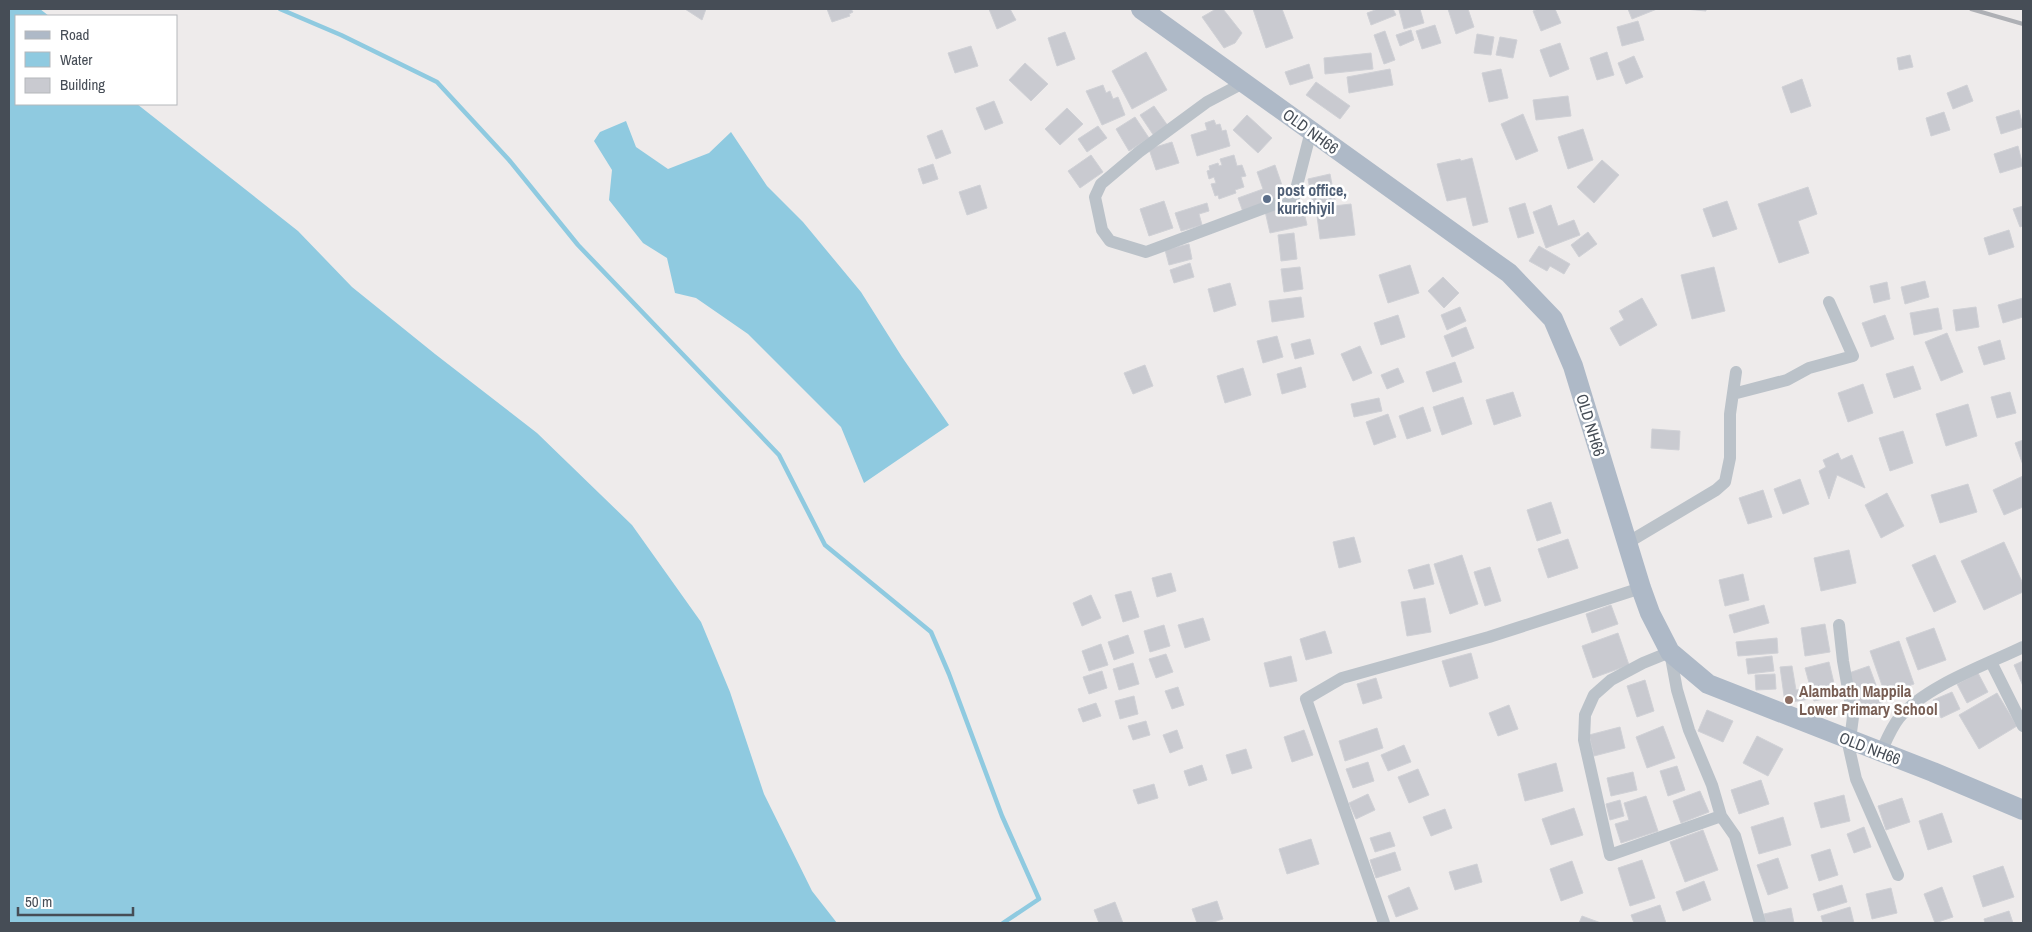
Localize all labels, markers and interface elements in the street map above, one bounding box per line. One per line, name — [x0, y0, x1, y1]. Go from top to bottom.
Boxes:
legend — [15, 15, 178, 105]
text: Road — [60, 24, 89, 45]
text: Water — [60, 49, 92, 70]
text: Building — [60, 74, 105, 95]
street label: OLD NH66 — [1279, 103, 1343, 159]
place label: post office, kurichiyil — [1277, 179, 1347, 219]
marker: post office, kurichiyil — [1261, 193, 1273, 205]
street label: OLD NH66 — [1571, 391, 1611, 459]
place label: Alambath Mappila Lower Primary School — [1799, 680, 1938, 720]
marker: Alambath Mappila Lower Primary School — [1783, 694, 1795, 706]
street label: OLD NH66 — [1836, 726, 1904, 770]
scale bar — [18, 884, 132, 916]
text: 50 m — [25, 891, 52, 912]

